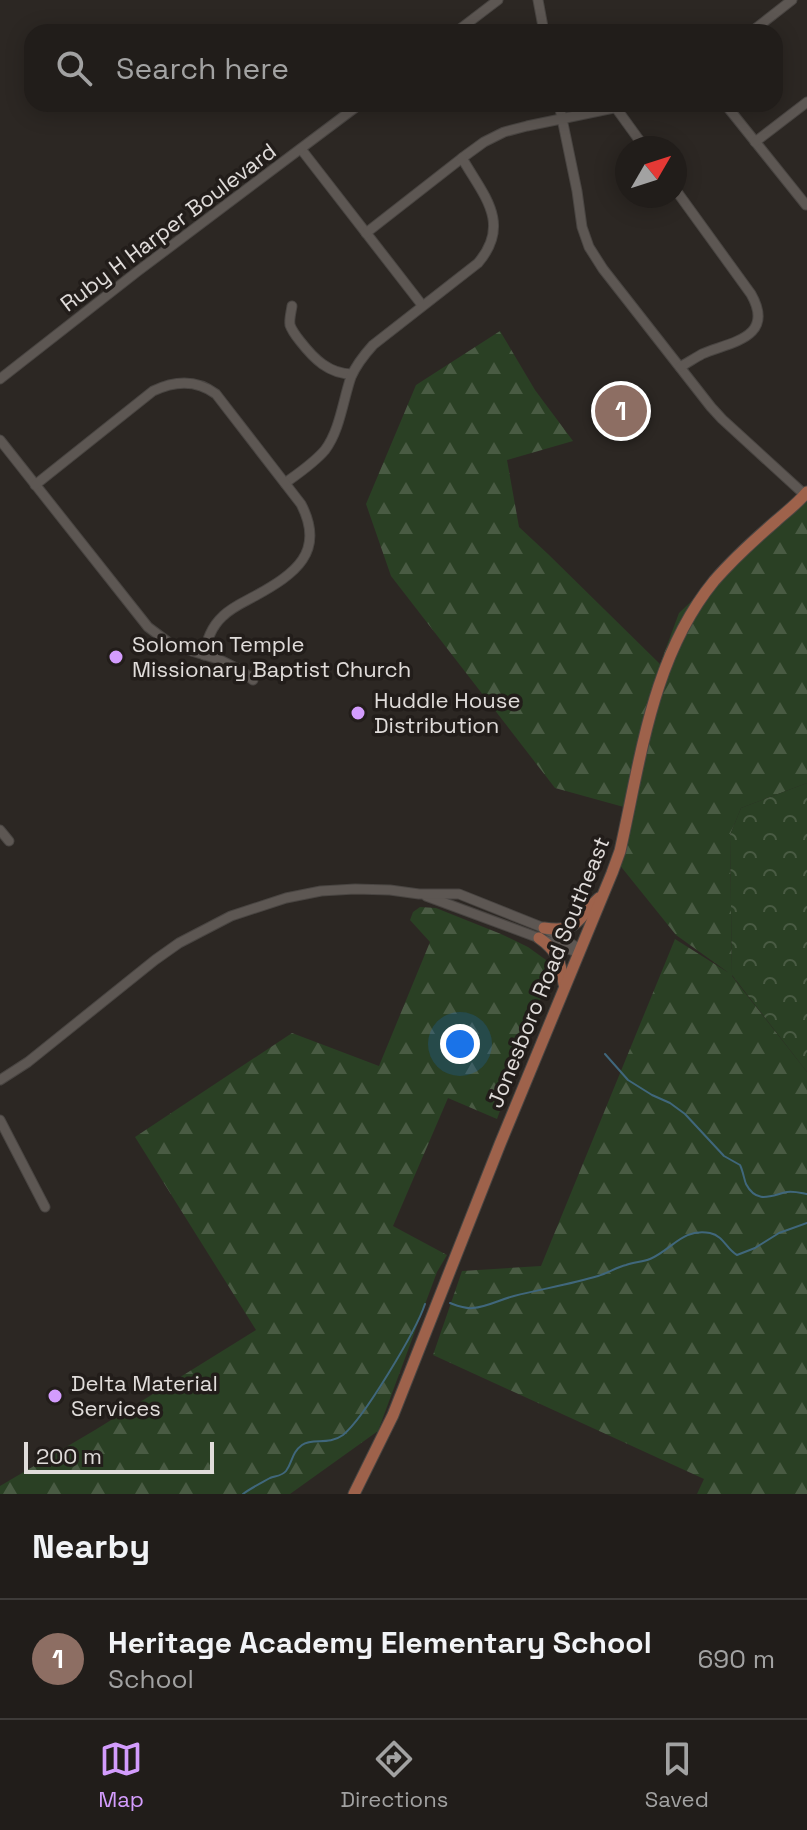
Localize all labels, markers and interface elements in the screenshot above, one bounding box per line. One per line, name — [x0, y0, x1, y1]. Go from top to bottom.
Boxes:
search box — [24, 24, 783, 112]
icon: search — [52, 46, 96, 90]
text: Search here — [116, 49, 289, 88]
north arrow — [615, 136, 687, 208]
street label: Ruby H Harper Boulevard — [55, 137, 281, 317]
pin: 1 — [595, 381, 647, 441]
place label: Solomon Temple Missionary Baptist Church — [132, 630, 411, 683]
marker: Solomon Temple Missionary Baptist Church — [107, 648, 125, 666]
place label: Huddle House Distribution — [374, 686, 520, 739]
marker: Huddle House Distribution — [349, 704, 367, 722]
street label: Jonesboro Road Southeast — [481, 832, 615, 1112]
your location — [440, 1024, 480, 1064]
place label: Delta Material Services — [71, 1369, 218, 1422]
marker: Delta Material Services — [46, 1387, 64, 1405]
scale bar — [24, 1438, 214, 1474]
text: 200 m — [36, 1442, 102, 1470]
text: Nearby — [32, 1525, 150, 1568]
text: Heritage Academy Elementary School — [108, 1623, 652, 1662]
text: 1 — [52, 1642, 64, 1676]
text: 690 m — [697, 1642, 775, 1676]
text: School — [108, 1662, 194, 1696]
tab: Map — [98, 1737, 144, 1813]
tab: Directions — [340, 1737, 448, 1813]
tab: Saved — [645, 1737, 709, 1813]

